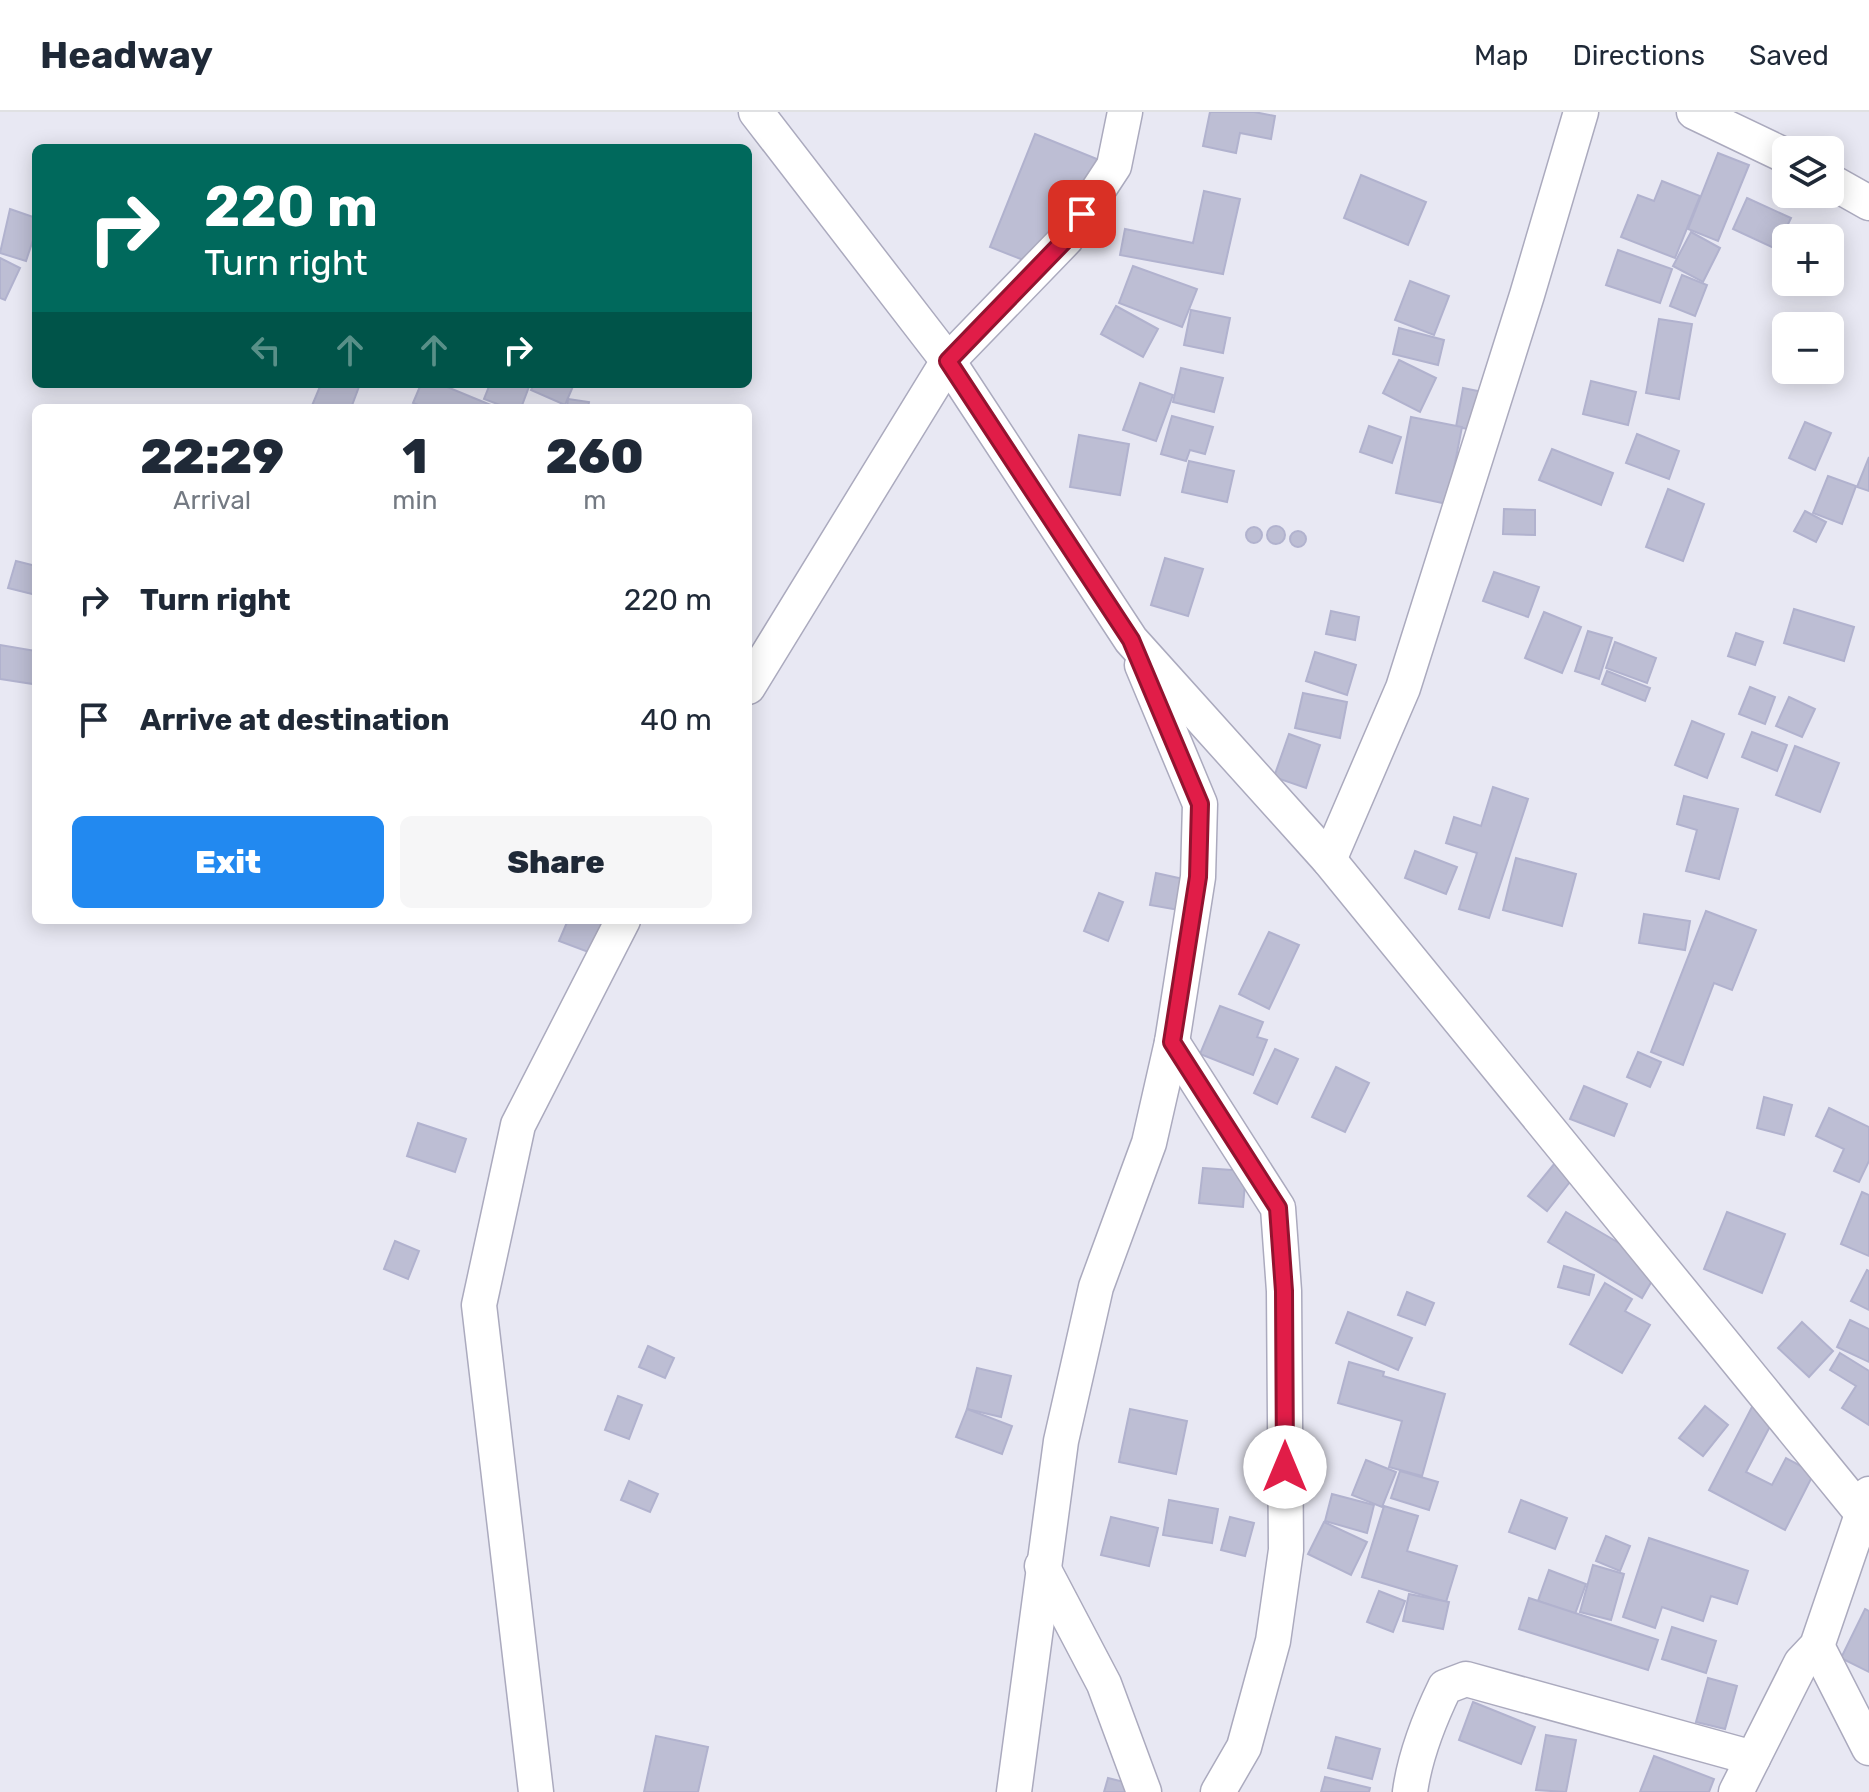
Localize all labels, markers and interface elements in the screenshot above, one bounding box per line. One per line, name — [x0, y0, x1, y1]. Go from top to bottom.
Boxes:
text: Headway — [40, 32, 213, 78]
text: Map — [1474, 39, 1528, 72]
text: Directions — [1572, 39, 1705, 72]
text: Saved — [1749, 39, 1829, 72]
map controls — [1772, 136, 1844, 384]
button: layers — [1772, 136, 1844, 208]
text: 220 m — [204, 174, 378, 240]
icon: right — [72, 176, 176, 280]
pin — [1048, 180, 1116, 248]
icon: arrive — [1060, 192, 1104, 236]
button: + — [1772, 224, 1844, 296]
text: Turn right — [204, 241, 368, 284]
button: − — [1772, 312, 1844, 384]
icon: left — [244, 328, 288, 372]
icon: ahead — [328, 328, 372, 372]
icon: ahead — [412, 328, 456, 372]
icon: right — [496, 328, 540, 372]
text: 22:29 — [140, 428, 284, 485]
text: 1 — [402, 428, 428, 485]
text: 260 — [546, 428, 644, 485]
text: Arrival — [173, 485, 251, 516]
text: min — [392, 485, 437, 516]
text: m — [583, 485, 606, 516]
icon: right — [72, 578, 116, 622]
text: Turn right — [140, 582, 291, 618]
text: 220 m — [624, 582, 712, 618]
icon: arrive — [72, 698, 116, 742]
text: Arrive at destination — [140, 702, 450, 738]
text: 40 m — [640, 702, 712, 738]
button: Exit — [72, 816, 384, 908]
button: Share — [400, 816, 712, 908]
position arrow — [1243, 1425, 1327, 1509]

